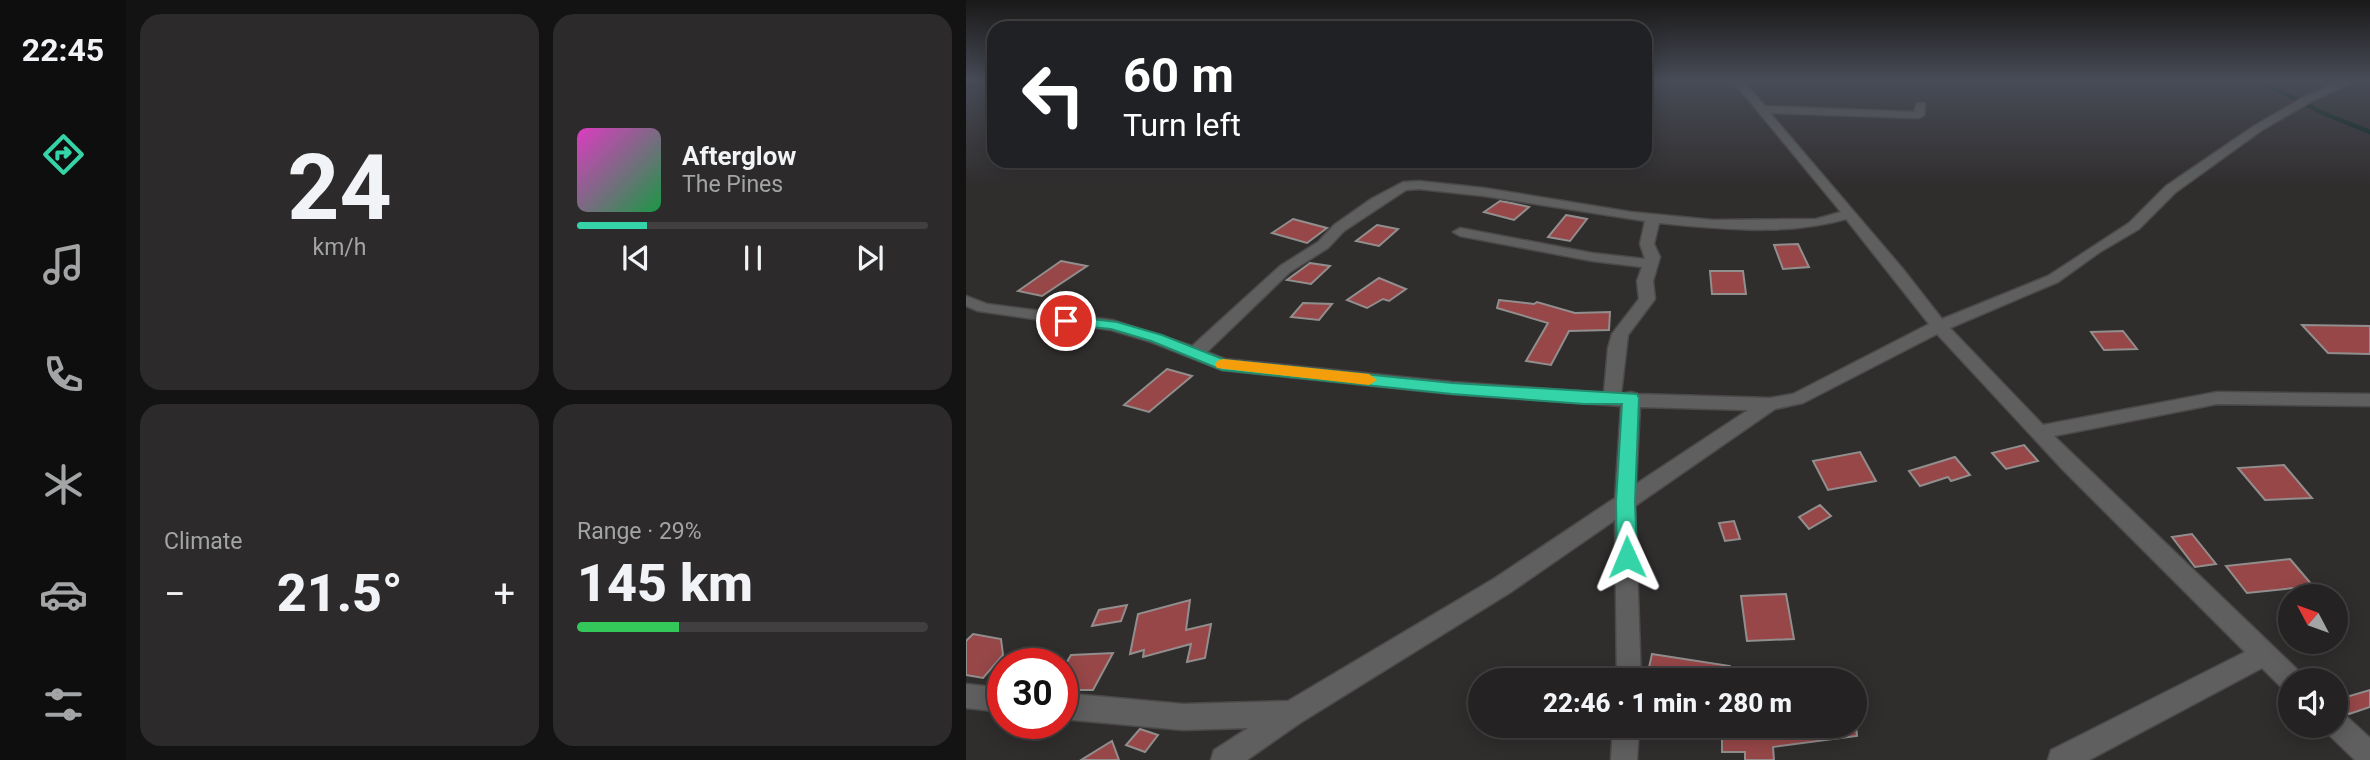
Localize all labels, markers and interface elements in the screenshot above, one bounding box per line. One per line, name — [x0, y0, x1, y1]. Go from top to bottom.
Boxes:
text: 22:45 — [22, 31, 104, 69]
text: 60 m — [1123, 47, 1234, 104]
icon: left — [1008, 49, 1099, 140]
text: Turn left — [1123, 106, 1241, 144]
icon: directions — [39, 130, 88, 179]
text: 24 — [287, 135, 392, 241]
text: Afterglow — [682, 141, 796, 171]
text: The Pines — [682, 171, 783, 198]
text: km/h — [313, 234, 367, 261]
icon: previous — [617, 239, 655, 277]
icon: pause — [734, 239, 772, 277]
icon: next — [851, 239, 889, 277]
icon: music — [39, 240, 88, 289]
pin — [1036, 291, 1096, 351]
icon: arrive — [1047, 302, 1085, 340]
icon: phone — [39, 350, 88, 399]
icon: climate — [39, 460, 88, 509]
text: Range · 29% — [577, 518, 702, 545]
position arrow — [1590, 520, 1664, 594]
text: Climate — [164, 528, 243, 555]
text: 145 km — [577, 553, 753, 614]
text: 21.5° — [277, 563, 403, 624]
icon: car — [39, 570, 88, 619]
text: − — [164, 572, 186, 616]
text: + — [493, 572, 515, 616]
north arrow — [2278, 584, 2348, 654]
map controls — [2278, 584, 2348, 738]
speed limit sign: 30 — [987, 648, 1078, 739]
button: sound — [2278, 668, 2348, 738]
icon: filters — [39, 680, 88, 729]
text: 22:46 · 1 min · 280 m — [1543, 688, 1792, 718]

